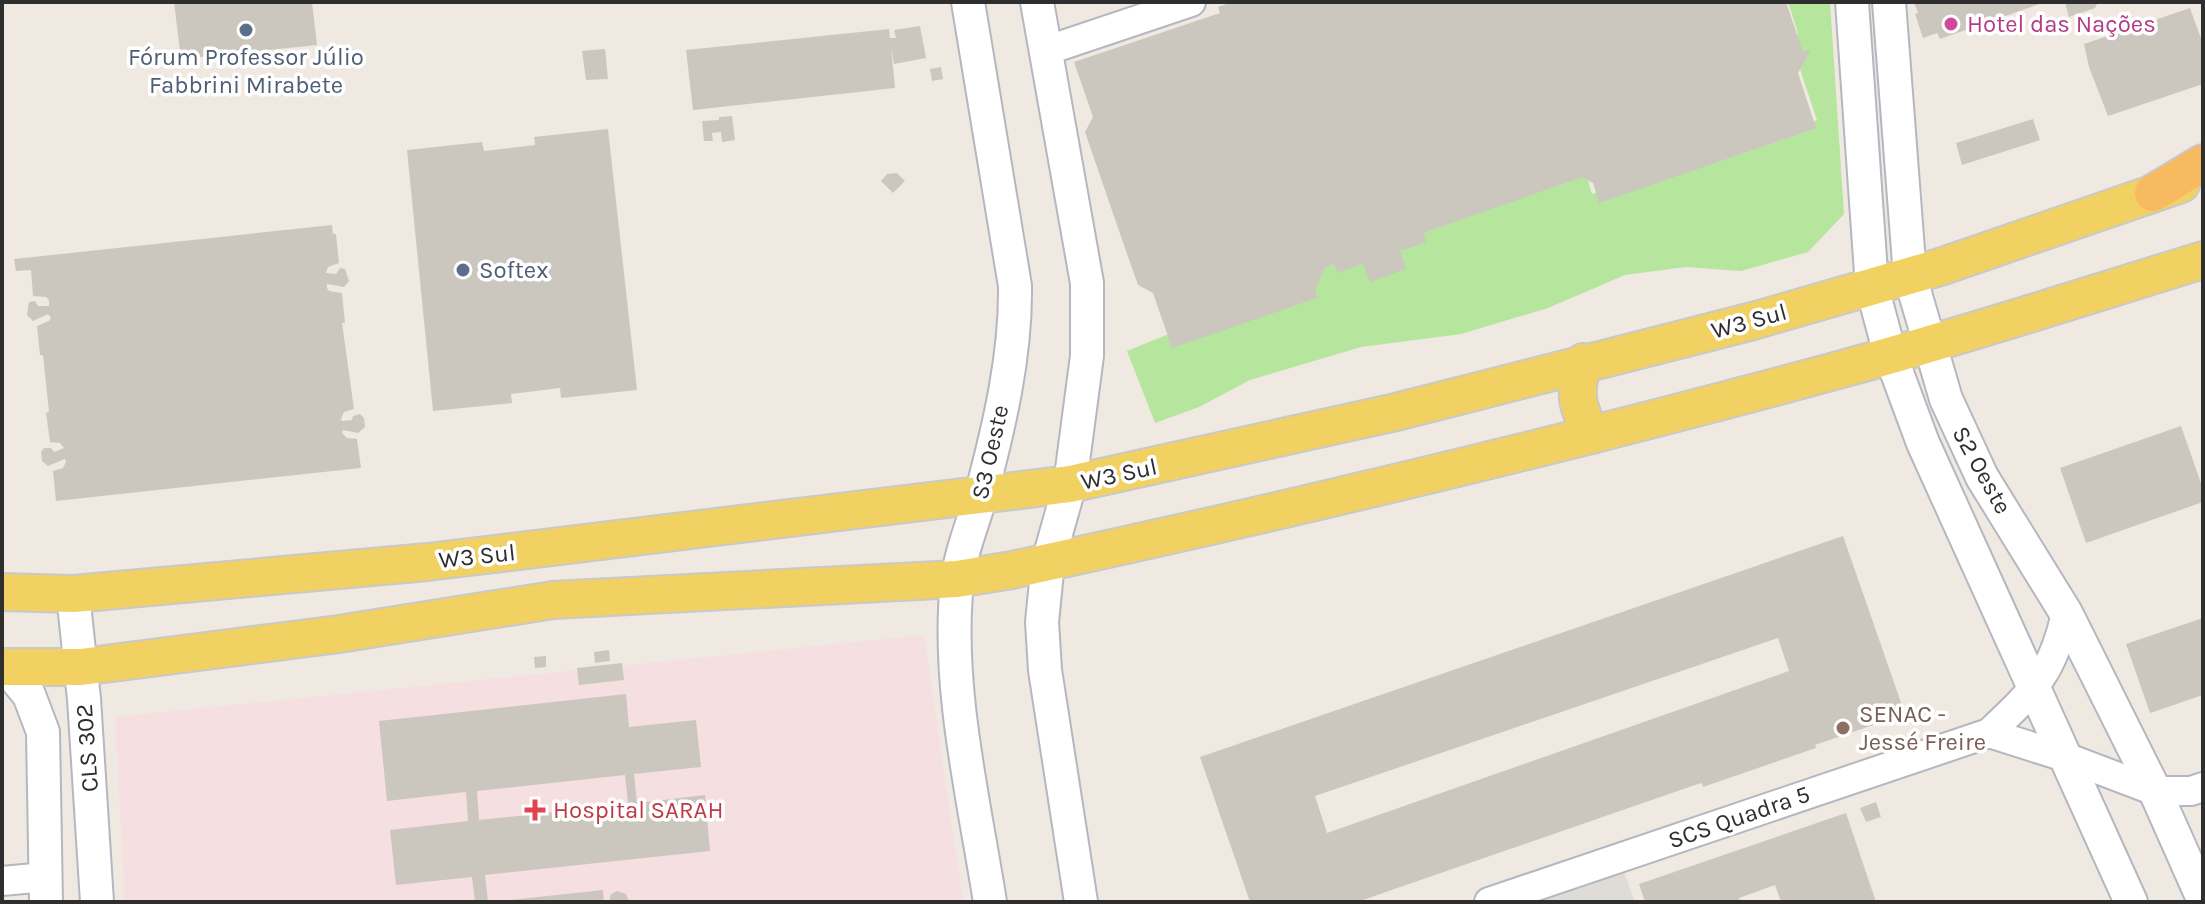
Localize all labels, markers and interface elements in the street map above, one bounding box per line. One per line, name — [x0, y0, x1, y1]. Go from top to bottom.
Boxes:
place label: Hotel das Nações — [1967, 10, 2156, 38]
marker: Hotel das Nações — [1942, 15, 1960, 33]
marker: Fórum Professor Júlio Fabbrini Mirabete — [237, 21, 255, 39]
place label: Fórum Professor Júlio Fabbrini Mirabete — [128, 43, 364, 99]
place label: Softex — [479, 256, 548, 284]
marker: Softex — [454, 261, 472, 279]
street label: W3 Sul — [1708, 298, 1790, 344]
street label: S3 Oeste — [966, 402, 1014, 502]
street label: S2 Oeste — [1947, 421, 2017, 519]
street label: W3 Sul — [1078, 452, 1160, 496]
street label: W3 Sul — [437, 538, 517, 574]
place label: SENAC - Jessé Freire — [1859, 700, 1986, 756]
street label: CLS 302 — [70, 703, 104, 793]
marker: SENAC - Jessé Freire — [1834, 719, 1852, 737]
street label: SCS Quadra 5 — [1664, 780, 1814, 854]
place label: Hospital SARAH — [553, 796, 723, 824]
marker: Hospital SARAH — [524, 799, 546, 821]

